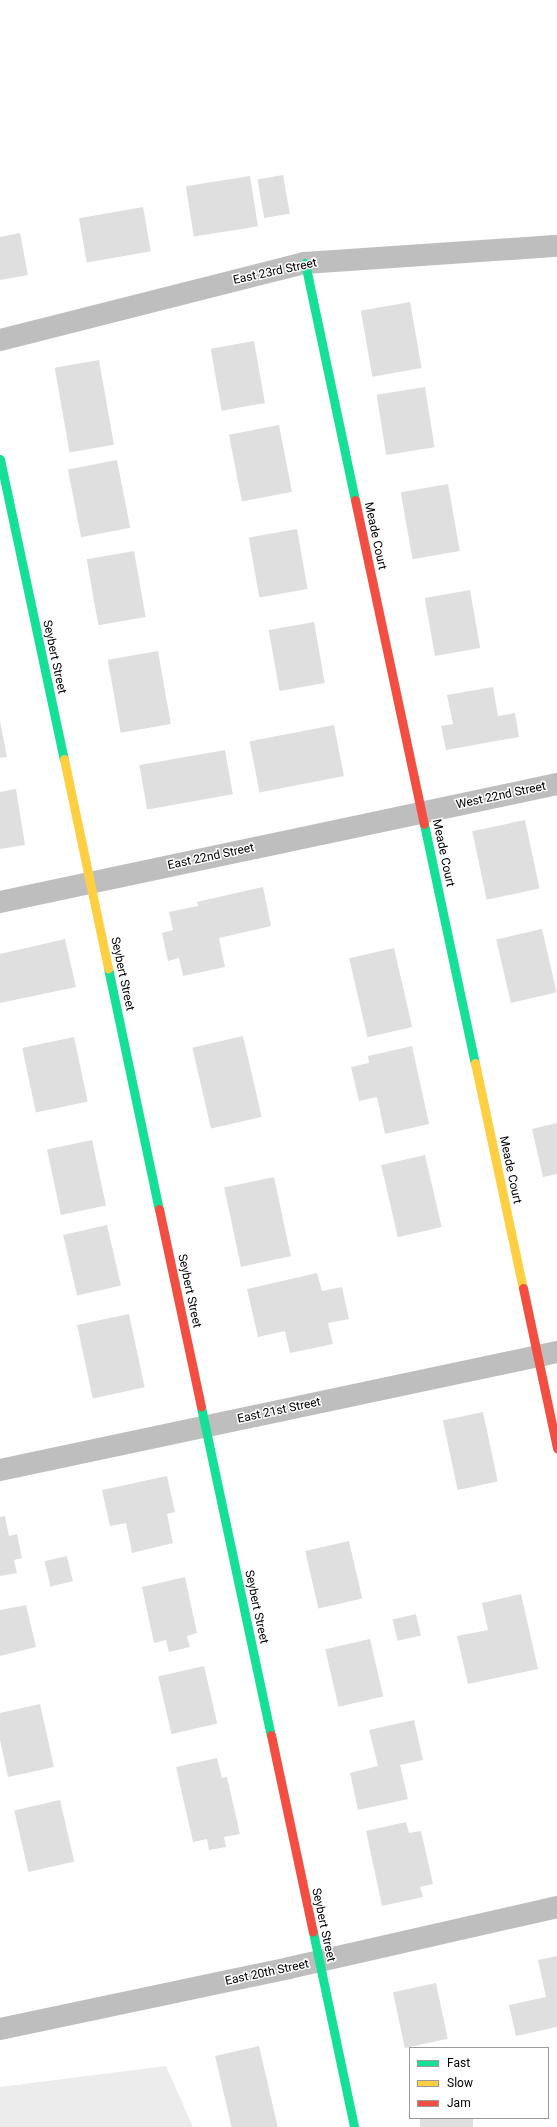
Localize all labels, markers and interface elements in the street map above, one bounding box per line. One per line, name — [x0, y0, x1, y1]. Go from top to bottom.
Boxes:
street label: East 23rd Street — [232, 256, 318, 288]
street label: Meade Court — [361, 501, 389, 571]
street label: Seybert Street — [39, 619, 69, 695]
street label: West 22nd Street — [455, 779, 547, 813]
street label: Meade Court — [429, 818, 457, 888]
street label: East 22nd Street — [166, 841, 256, 873]
street label: Seybert Street — [107, 936, 137, 1012]
street label: Meade Court — [496, 1135, 524, 1205]
street label: Seybert Street — [174, 1253, 204, 1329]
street label: East 21st Street — [236, 1395, 322, 1427]
street label: Seybert Street — [241, 1569, 271, 1645]
street label: Seybert Street — [308, 1887, 338, 1963]
street label: East 20th Street — [224, 1957, 310, 1989]
legend — [409, 2047, 549, 2119]
text: Fast — [447, 2056, 470, 2070]
text: Slow — [447, 2076, 473, 2090]
text: Jam — [447, 2096, 471, 2110]

